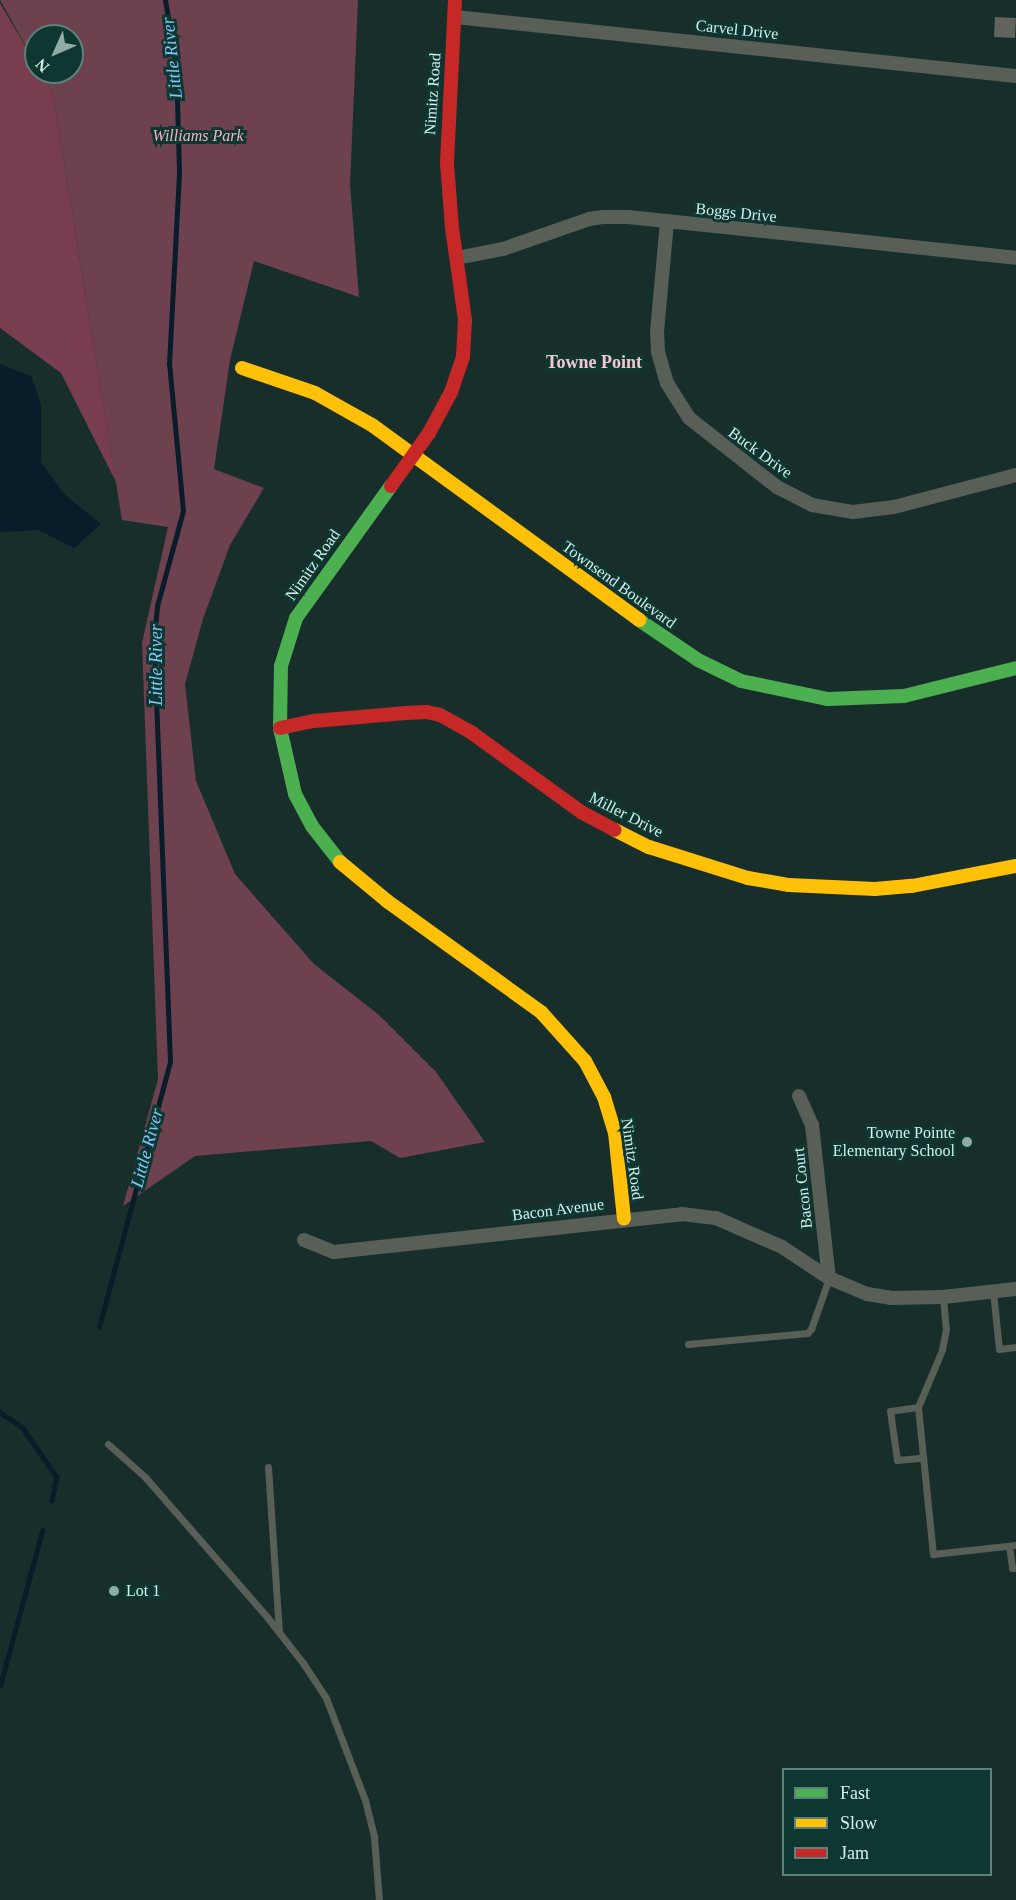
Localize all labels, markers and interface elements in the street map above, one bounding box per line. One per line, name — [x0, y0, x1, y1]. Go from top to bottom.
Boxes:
water label: Little River — [157, 16, 187, 100]
street label: Carvel Drive — [695, 16, 779, 44]
north arrow — [24, 24, 84, 84]
street label: Nimitz Road — [421, 52, 445, 136]
text: N — [32, 56, 52, 76]
park label: Williams Park — [152, 126, 244, 146]
street label: Boggs Drive — [695, 199, 777, 227]
district label: Towne Point — [546, 351, 642, 373]
street label: Buck Drive — [724, 423, 796, 483]
street label: Nimitz Road — [282, 526, 344, 604]
street label: Townsend Boulevard — [558, 537, 680, 633]
water label: Little River — [145, 624, 167, 706]
street label: Miller Drive — [586, 788, 666, 842]
water label: Little River — [126, 1106, 168, 1190]
street label: Nimitz Road — [617, 1117, 647, 1201]
place label: Towne Pointe Elementary School — [833, 1123, 955, 1161]
marker: Towne Pointe Elementary School — [960, 1135, 974, 1149]
street label: Bacon Court — [789, 1147, 817, 1229]
street label: Bacon Avenue — [510, 1195, 606, 1225]
place label: Lot 1 — [126, 1581, 160, 1601]
marker: Lot 1 — [107, 1584, 121, 1598]
legend — [782, 1768, 992, 1876]
text: Fast — [840, 1783, 870, 1803]
text: Slow — [840, 1813, 877, 1833]
text: Jam — [840, 1843, 869, 1863]

